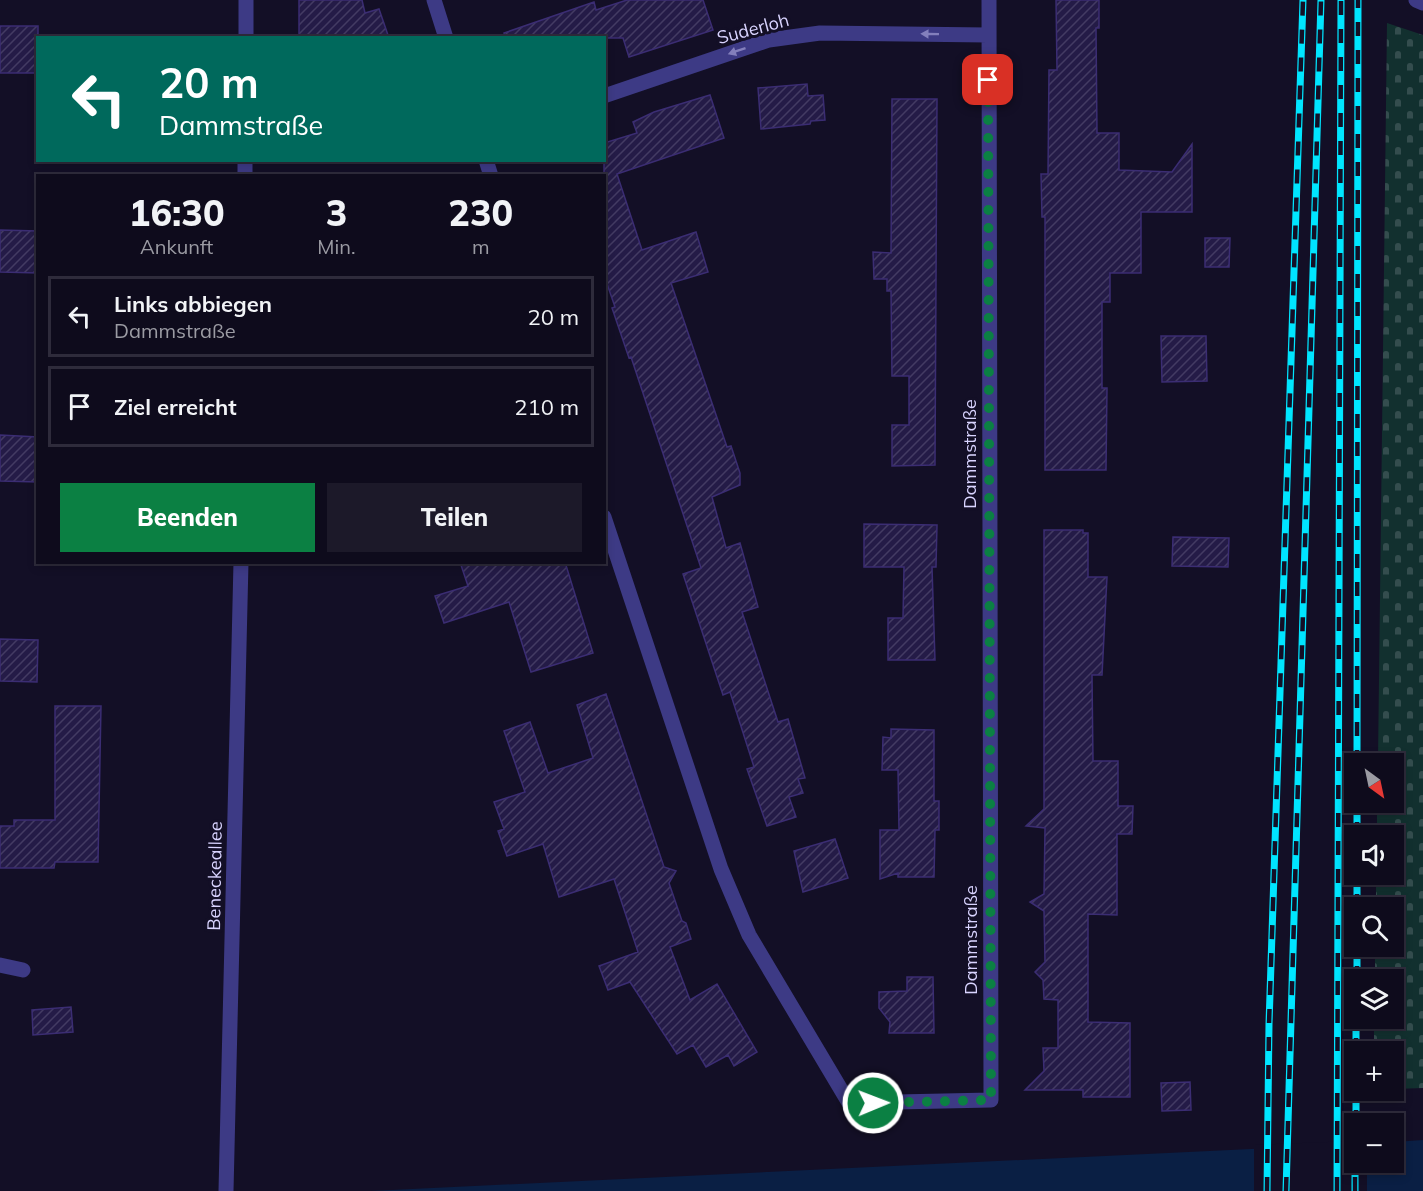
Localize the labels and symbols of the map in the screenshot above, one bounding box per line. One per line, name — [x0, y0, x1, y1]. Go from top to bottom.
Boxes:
street label: Suderloh — [714, 8, 792, 49]
one-way arrow — [920, 29, 939, 39]
one-way arrow — [728, 47, 746, 56]
pin — [962, 54, 1013, 105]
street label: Dammstraße — [958, 399, 981, 509]
north arrow — [1344, 753, 1404, 813]
street label: Beneckeallee — [202, 821, 227, 931]
street label: Dammstraße — [959, 885, 982, 995]
position arrow — [841, 1071, 905, 1135]

